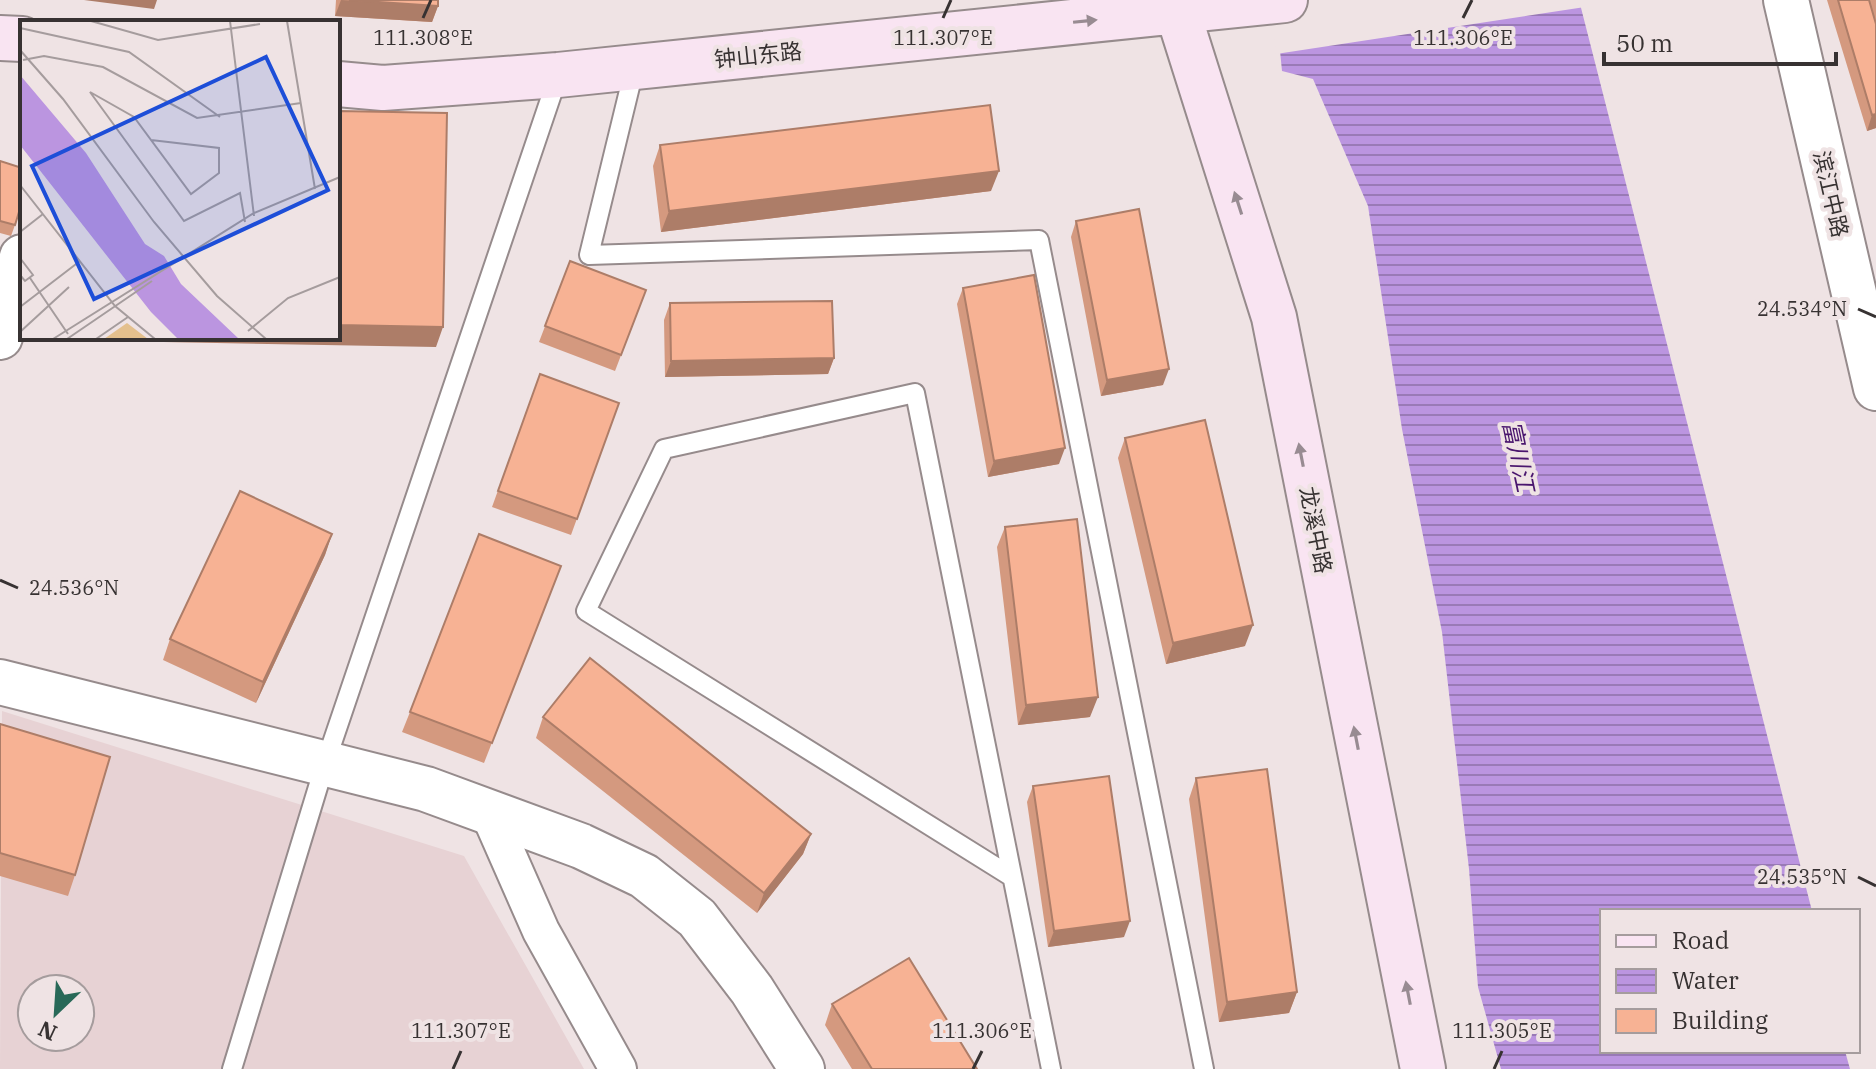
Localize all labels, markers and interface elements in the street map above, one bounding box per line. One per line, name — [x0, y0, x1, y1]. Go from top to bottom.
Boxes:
one-way arrow — [1073, 14, 1098, 27]
scale bar — [1604, 16, 1836, 66]
inset map — [20, 20, 340, 340]
text: 111.308°E — [373, 24, 473, 51]
text: 111.307°E — [893, 24, 993, 51]
text: 111.306°E — [1413, 24, 1513, 51]
text: 50 m — [1616, 27, 1673, 59]
street label: 钟山东路 — [713, 35, 803, 74]
street label: 滨江中路 — [1807, 148, 1856, 240]
one-way arrow — [1231, 191, 1244, 215]
text: 24.534°N — [1757, 295, 1847, 322]
water label: 富川江 — [1496, 417, 1543, 497]
one-way arrow — [1294, 442, 1307, 467]
street label: 龙溪中路 — [1294, 484, 1339, 576]
text: 24.536°N — [29, 574, 119, 601]
one-way arrow — [1350, 725, 1362, 750]
text: 24.535°N — [1757, 863, 1847, 890]
legend — [1600, 909, 1860, 1053]
text: Road — [1672, 924, 1729, 956]
text: Water — [1672, 964, 1739, 996]
north arrow — [16, 973, 96, 1053]
one-way arrow — [1401, 980, 1414, 1005]
text: Building — [1672, 1004, 1768, 1036]
text: N — [33, 1015, 61, 1048]
text: 111.307°E — [411, 1017, 511, 1044]
text: 111.306°E — [932, 1017, 1032, 1044]
text: 111.305°E — [1452, 1017, 1552, 1044]

